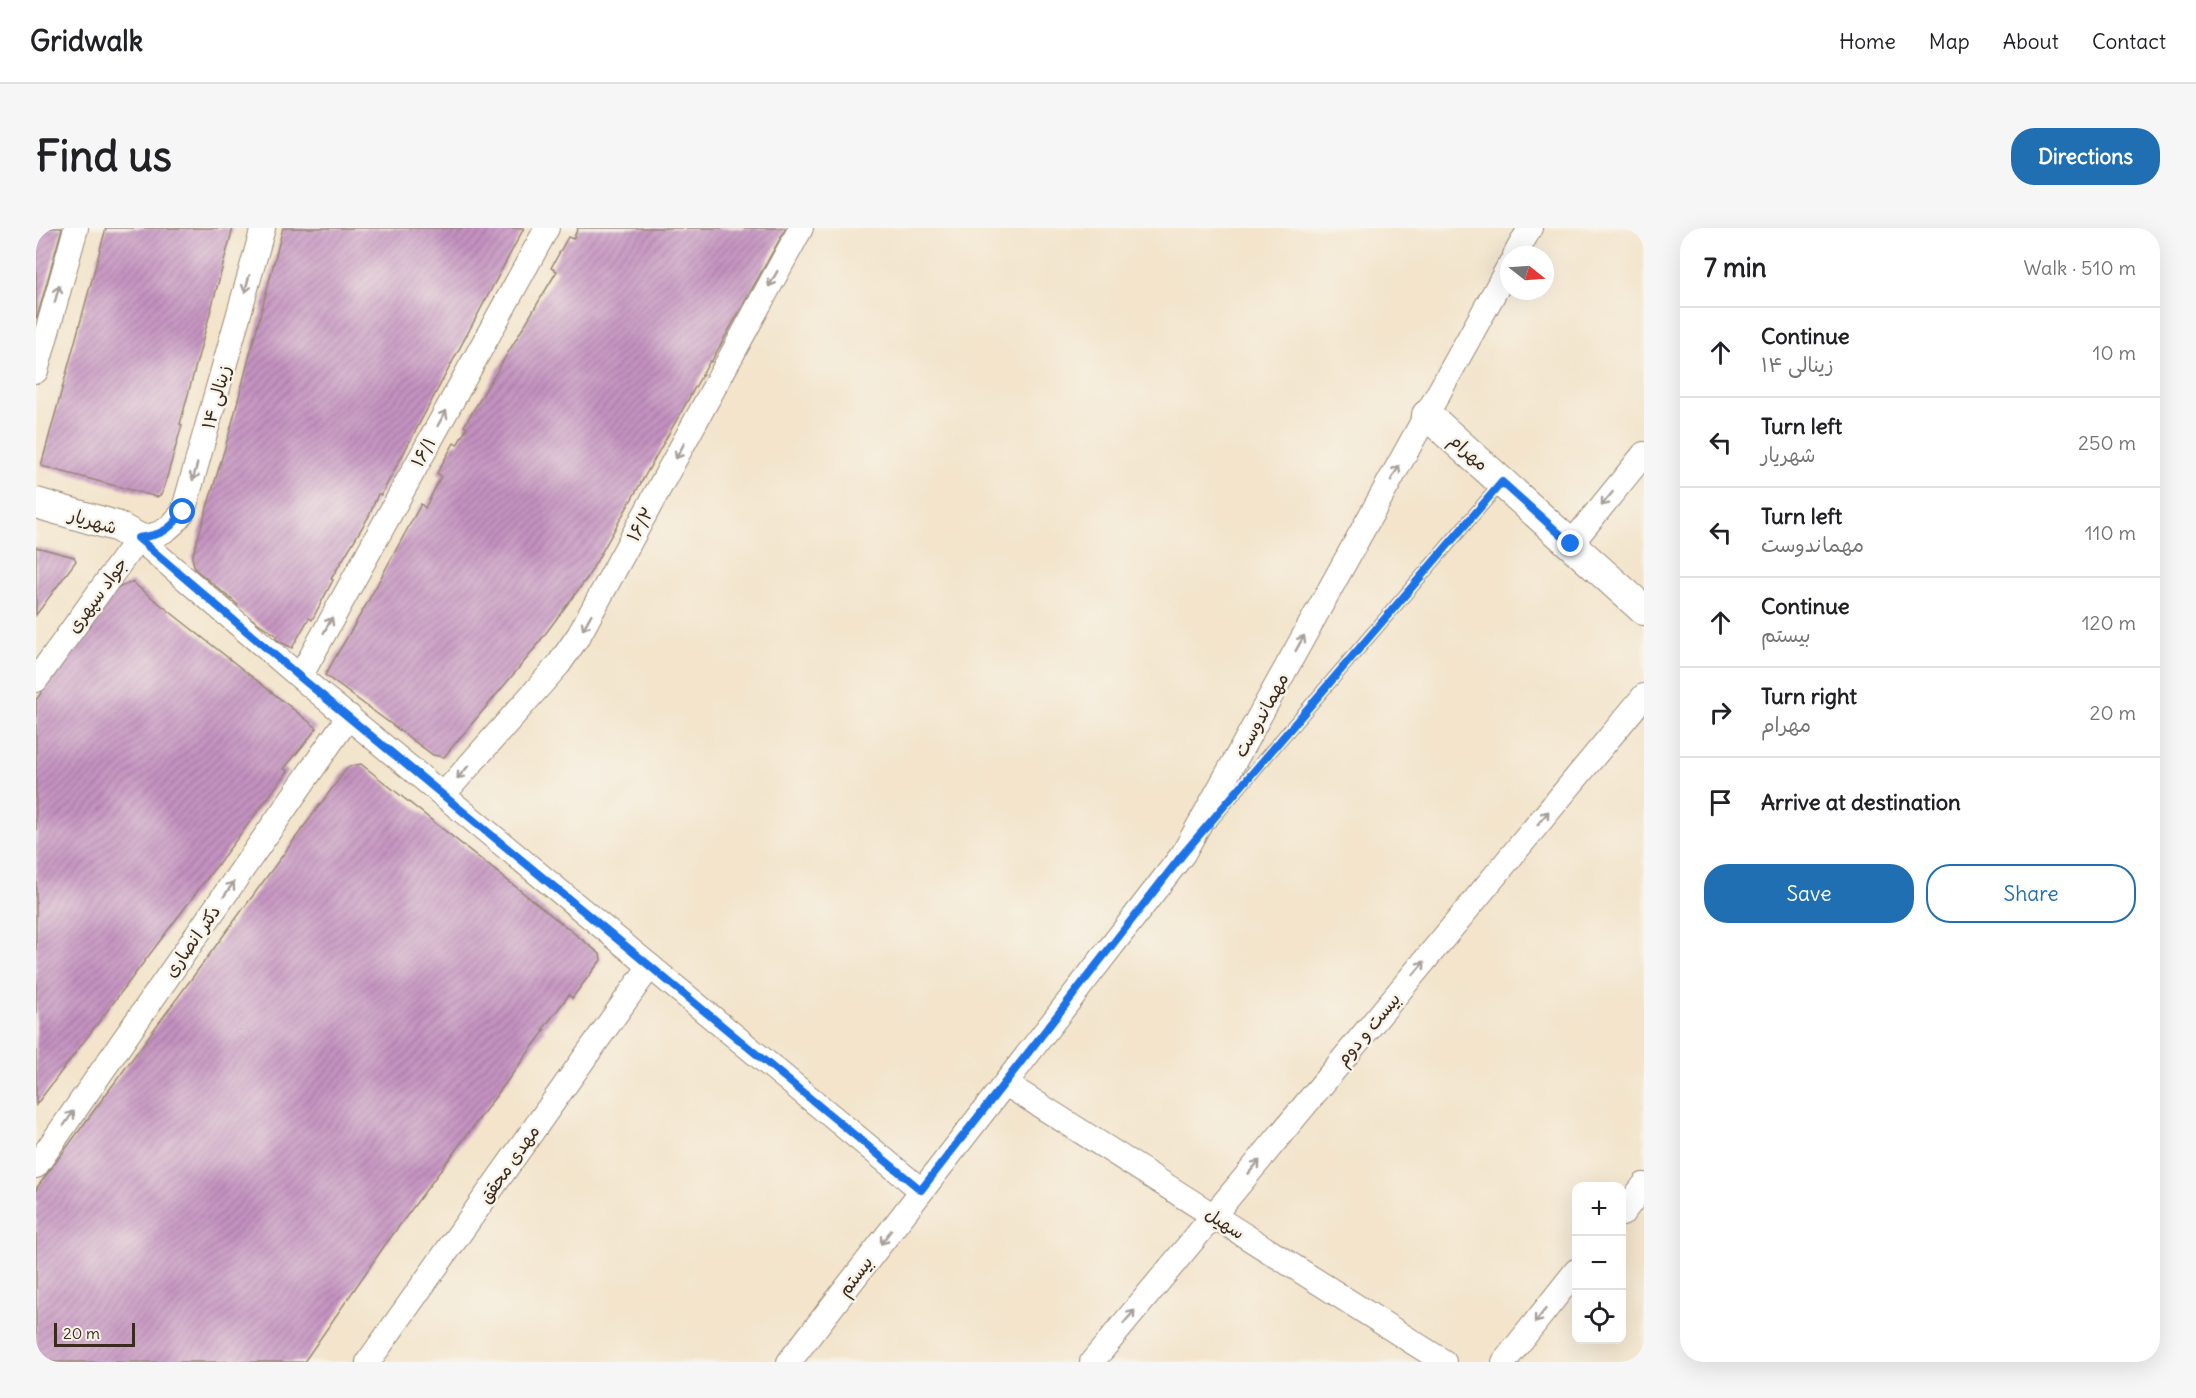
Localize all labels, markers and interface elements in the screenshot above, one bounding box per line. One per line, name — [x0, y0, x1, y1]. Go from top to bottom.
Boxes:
text: Gridwalk — [30, 23, 143, 59]
text: Home — [1839, 28, 1896, 55]
text: Map — [1929, 28, 1970, 55]
text: About — [2003, 28, 2059, 55]
text: Contact — [2092, 28, 2166, 55]
button: Directions — [2011, 128, 2160, 185]
text: Find us — [36, 130, 172, 182]
north arrow — [1500, 246, 1554, 300]
text: 7 min — [1704, 251, 1767, 284]
text: Walk · 510 m — [2024, 255, 2136, 280]
one-way arrow — [767, 270, 778, 288]
one-way arrow — [241, 274, 252, 293]
one-way arrow — [52, 285, 63, 304]
text: Continue — [1761, 322, 1850, 350]
icon: ahead — [1704, 336, 1737, 369]
text: 10 m — [2093, 340, 2136, 365]
text: زینالی ۱۴ — [1761, 352, 1834, 377]
street label: زینالی ۱۴ — [196, 362, 236, 432]
one-way arrow — [437, 409, 449, 426]
text: Turn left — [1761, 412, 1842, 440]
icon: left — [1704, 426, 1737, 459]
street label: مهرام — [1443, 428, 1493, 478]
text: 250 m — [2078, 430, 2136, 455]
street label: ۱۶/۱ — [406, 433, 440, 471]
one-way arrow — [674, 441, 685, 459]
text: شهریار — [1761, 442, 1815, 467]
one-way arrow — [189, 462, 200, 481]
one-way arrow — [1390, 464, 1401, 482]
one-way arrow — [1601, 491, 1614, 507]
route start — [169, 498, 195, 524]
street label: شهریار — [64, 502, 120, 539]
text: Turn left — [1761, 502, 1842, 530]
street label: ۱۶/۲ — [621, 503, 659, 545]
icon: left — [1704, 516, 1737, 549]
text: 110 m — [2085, 520, 2136, 545]
route end — [1557, 530, 1583, 556]
text: مهماندوست — [1761, 532, 1864, 557]
street label: جواد سپهری — [62, 553, 133, 638]
text: Continue — [1761, 592, 1850, 620]
icon: ahead — [1704, 606, 1737, 639]
text: 120 m — [2082, 610, 2136, 635]
one-way arrow — [581, 613, 593, 630]
one-way arrow — [323, 617, 334, 635]
text: بیستم — [1761, 622, 1811, 647]
one-way arrow — [1295, 635, 1307, 652]
street label: مهماندوست — [1228, 669, 1294, 761]
text: Turn right — [1761, 682, 1857, 710]
icon: right — [1704, 696, 1737, 729]
text: 20 m — [2090, 700, 2136, 725]
text: مهرام — [1761, 712, 1811, 737]
one-way arrow — [456, 765, 470, 780]
icon: arrive — [1704, 786, 1737, 819]
text: Arrive at destination — [1761, 788, 1961, 816]
one-way arrow — [1536, 811, 1550, 826]
button: Save — [1704, 864, 1914, 923]
button: Share — [1926, 864, 2136, 923]
one-way arrow — [223, 881, 235, 897]
street label: دکتر انصاری — [159, 900, 225, 982]
one-way arrow — [1412, 960, 1425, 976]
street label: بیست و دوم — [1331, 988, 1408, 1072]
one-way arrow — [63, 1110, 75, 1126]
street label: مهدی محقق — [474, 1120, 544, 1208]
one-way arrow — [1247, 1160, 1261, 1175]
map controls — [1572, 1182, 1626, 1344]
button: + — [1572, 1182, 1626, 1236]
street label: سهیل — [1201, 1202, 1249, 1244]
one-way arrow — [879, 1228, 892, 1244]
button: − — [1572, 1236, 1626, 1290]
street label: بیستم — [832, 1251, 880, 1303]
button: locate — [1572, 1290, 1626, 1344]
one-way arrow — [1534, 1308, 1547, 1324]
one-way arrow — [1123, 1309, 1136, 1325]
scale bar — [54, 1320, 135, 1348]
text: 20 m — [63, 1323, 100, 1343]

